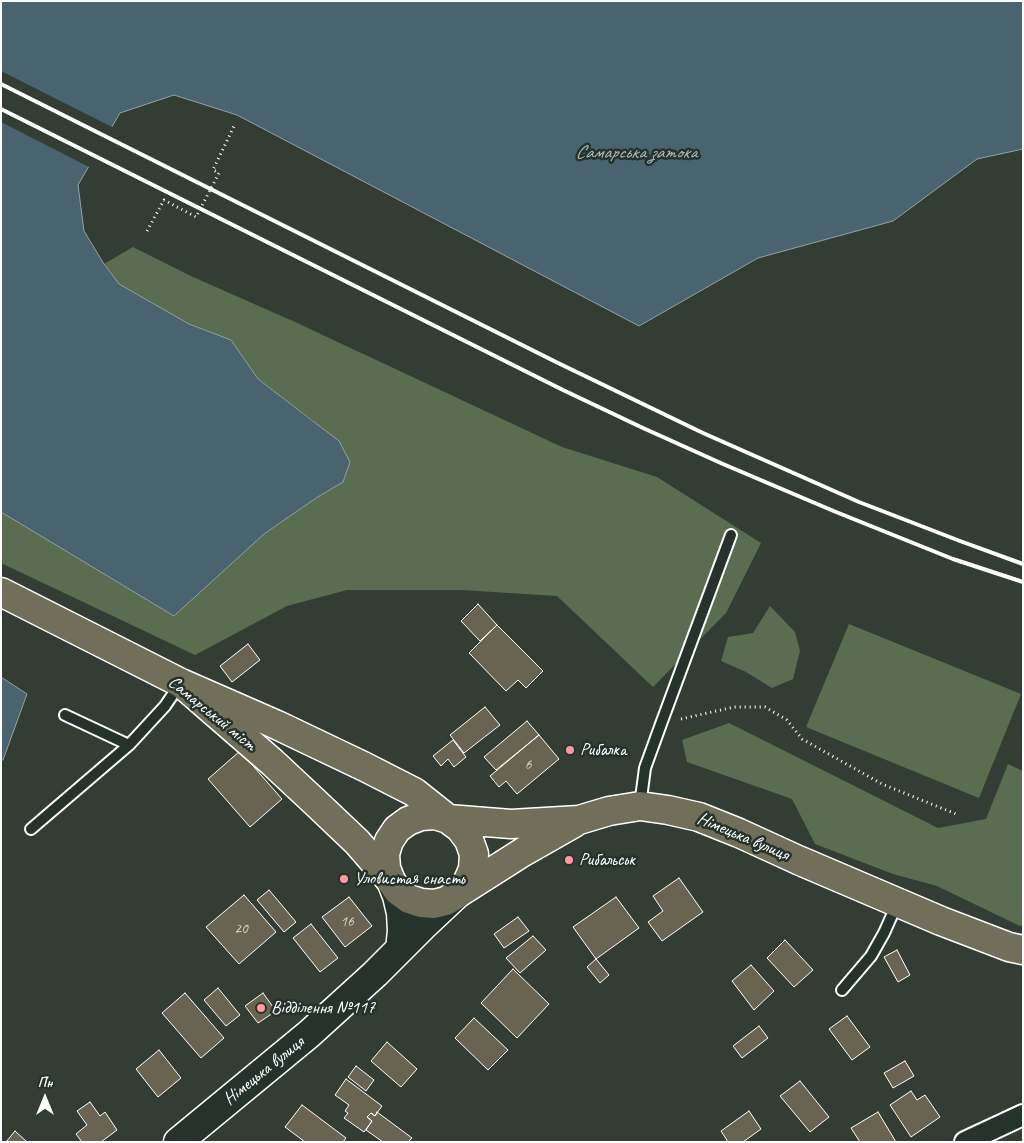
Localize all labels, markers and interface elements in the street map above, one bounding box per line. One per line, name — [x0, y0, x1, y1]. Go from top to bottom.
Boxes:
water label: Самарська затока — [575, 142, 697, 164]
street label: Самарський міст — [163, 672, 261, 756]
place label: Рибалка — [580, 739, 626, 761]
marker: Рибалка — [564, 744, 576, 756]
house number: 6 — [525, 756, 531, 774]
street label: Німецька вулиця — [694, 808, 792, 866]
place label: Рибальськ — [579, 849, 635, 871]
marker: Рибальськ — [563, 854, 575, 866]
place label: Уловистая снасть — [354, 868, 465, 890]
marker: Уловистая снасть — [338, 873, 350, 885]
house number: 16 — [340, 913, 354, 931]
house number: 20 — [234, 920, 248, 938]
place label: Відділення №117 — [271, 997, 375, 1019]
marker: Відділення №117 — [255, 1002, 267, 1014]
street label: Німецька вулиця — [219, 1032, 309, 1110]
north arrow — [20, 1073, 70, 1123]
text: Пн — [38, 1074, 52, 1091]

